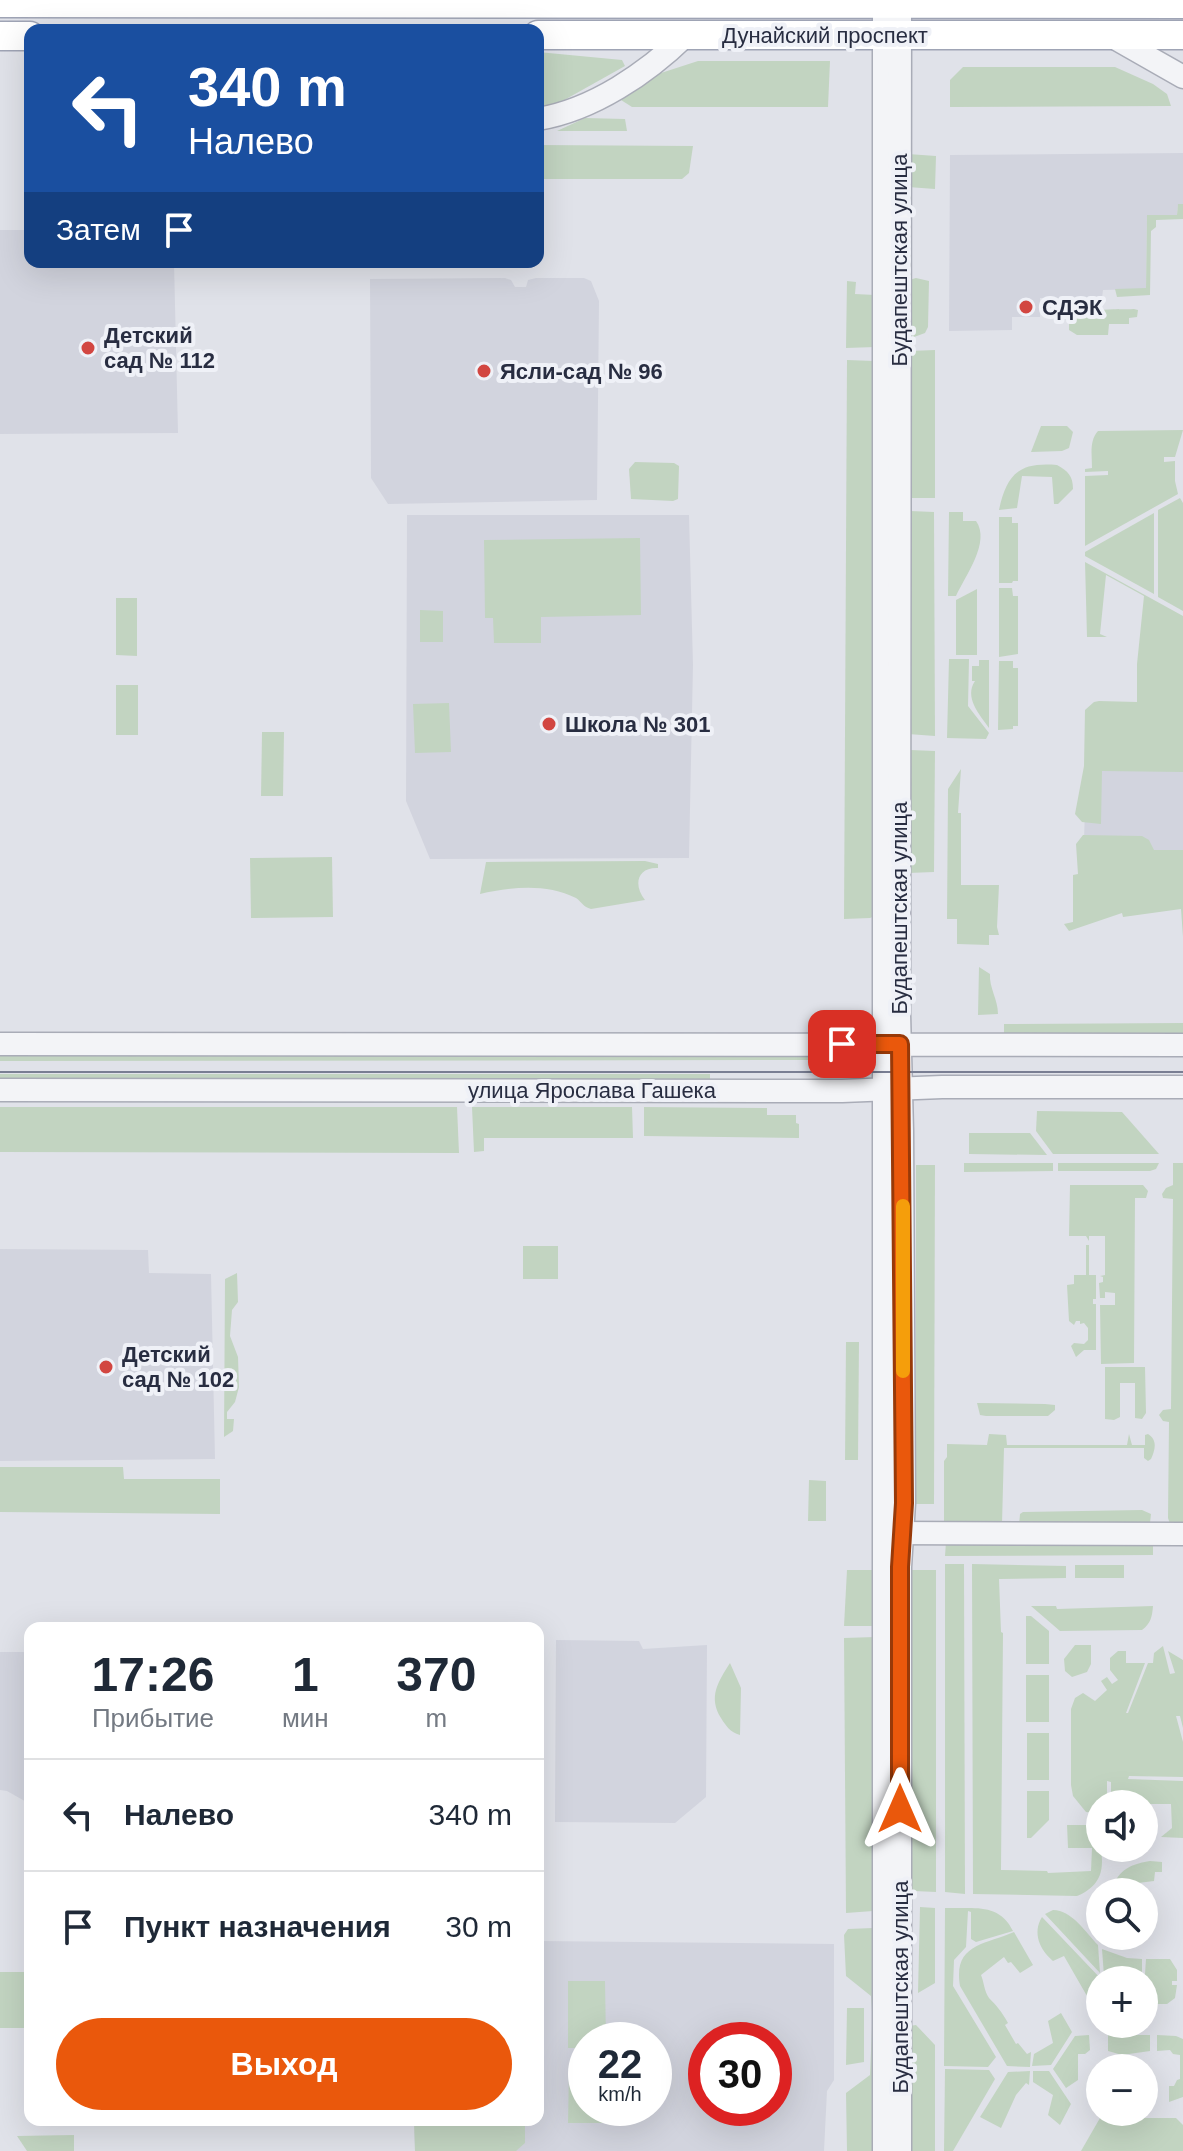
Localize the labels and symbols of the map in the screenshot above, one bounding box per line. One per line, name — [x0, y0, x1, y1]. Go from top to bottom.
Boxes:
street label: Дунайский проспект — [722, 23, 928, 48]
street label: Будапештская улица — [887, 153, 912, 366]
place label: СДЭК — [1042, 295, 1103, 320]
marker: СДЭК — [1017, 298, 1035, 316]
place label: Детский сад № 112 — [104, 323, 215, 373]
marker: Детский сад № 112 — [79, 339, 97, 357]
place label: Ясли-сад № 96 — [500, 359, 663, 384]
marker: Ясли-сад № 96 — [475, 362, 493, 380]
place label: Школа № 301 — [565, 712, 710, 737]
marker: Школа № 301 — [540, 715, 558, 733]
street label: Будапештская улица — [887, 801, 912, 1014]
pin — [808, 1010, 876, 1078]
street label: улица Ярослава Гашека — [468, 1078, 717, 1103]
place label: Детский сад № 102 — [122, 1342, 234, 1392]
marker: Детский сад № 102 — [97, 1358, 115, 1376]
position arrow — [858, 1767, 942, 1851]
street label: Будапештская улица — [888, 1880, 913, 2093]
speed limit sign: 30 — [688, 2022, 792, 2126]

